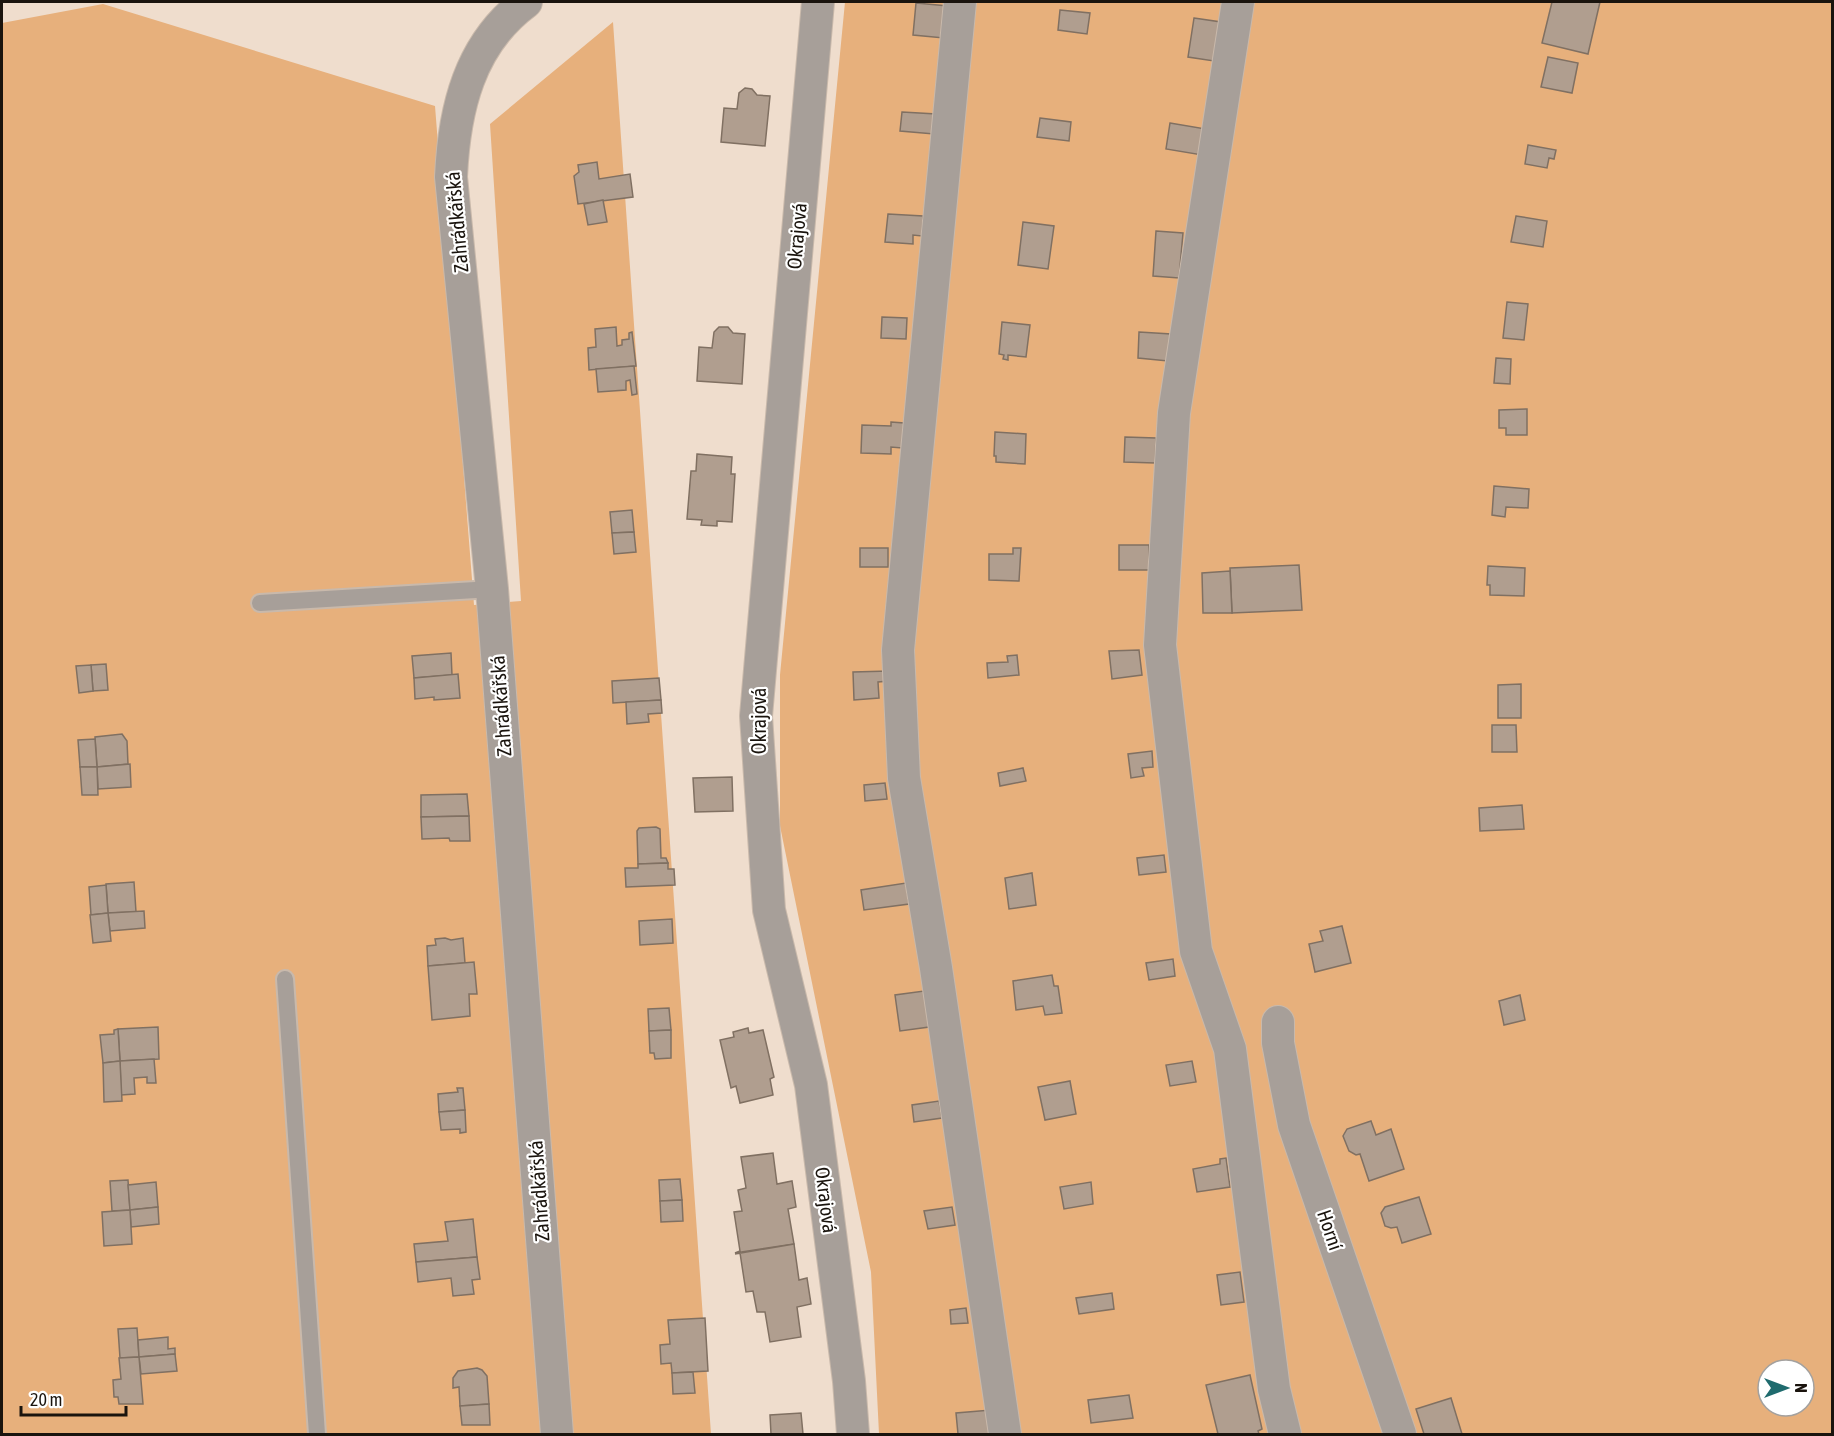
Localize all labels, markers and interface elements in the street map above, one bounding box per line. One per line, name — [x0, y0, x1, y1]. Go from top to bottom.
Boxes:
street label: Zahrádkářská — [441, 171, 472, 274]
street label: Okrajová — [782, 202, 811, 270]
street label: Zahrádkářská — [485, 655, 516, 757]
street label: Okrajová — [747, 688, 770, 754]
street label: Zahrádkářská — [523, 1140, 554, 1242]
street label: Okrajová — [811, 1166, 842, 1234]
street label: Horní — [1313, 1207, 1348, 1253]
north arrow — [1756, 1358, 1816, 1418]
scale bar — [21, 1379, 126, 1417]
text: N — [1792, 1383, 1810, 1393]
text: 20 m — [30, 1389, 62, 1410]

